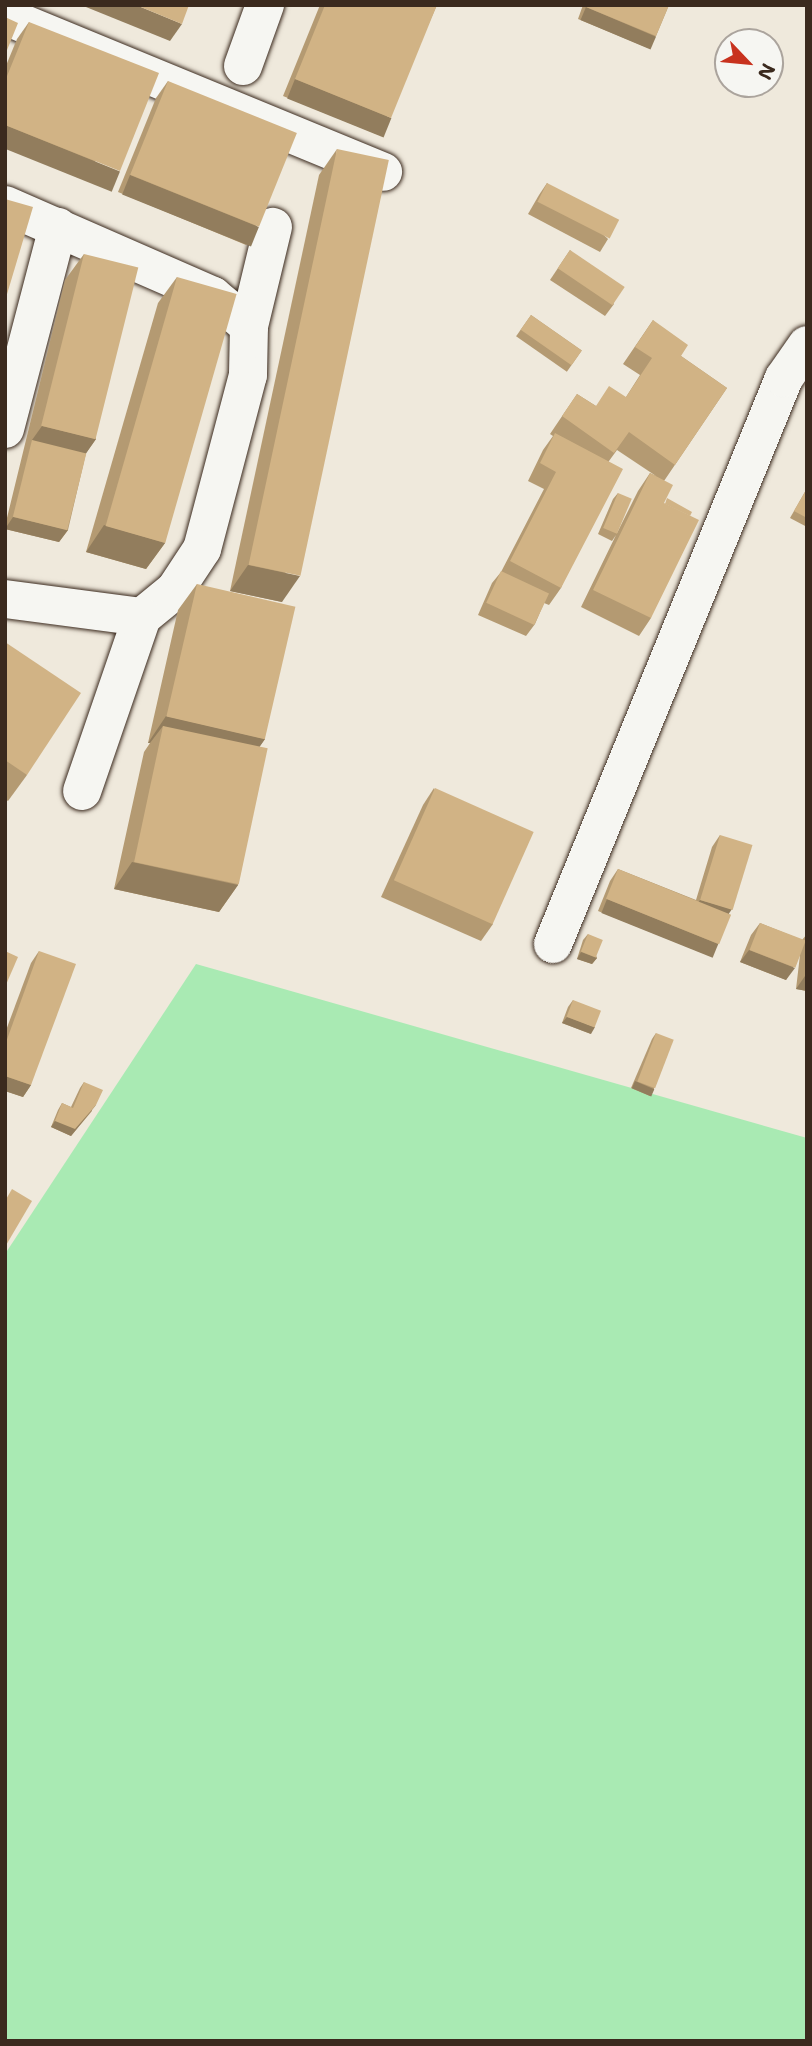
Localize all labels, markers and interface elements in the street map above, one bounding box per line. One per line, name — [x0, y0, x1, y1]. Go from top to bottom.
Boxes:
north arrow — [714, 28, 784, 98]
text: N — [752, 59, 781, 84]

